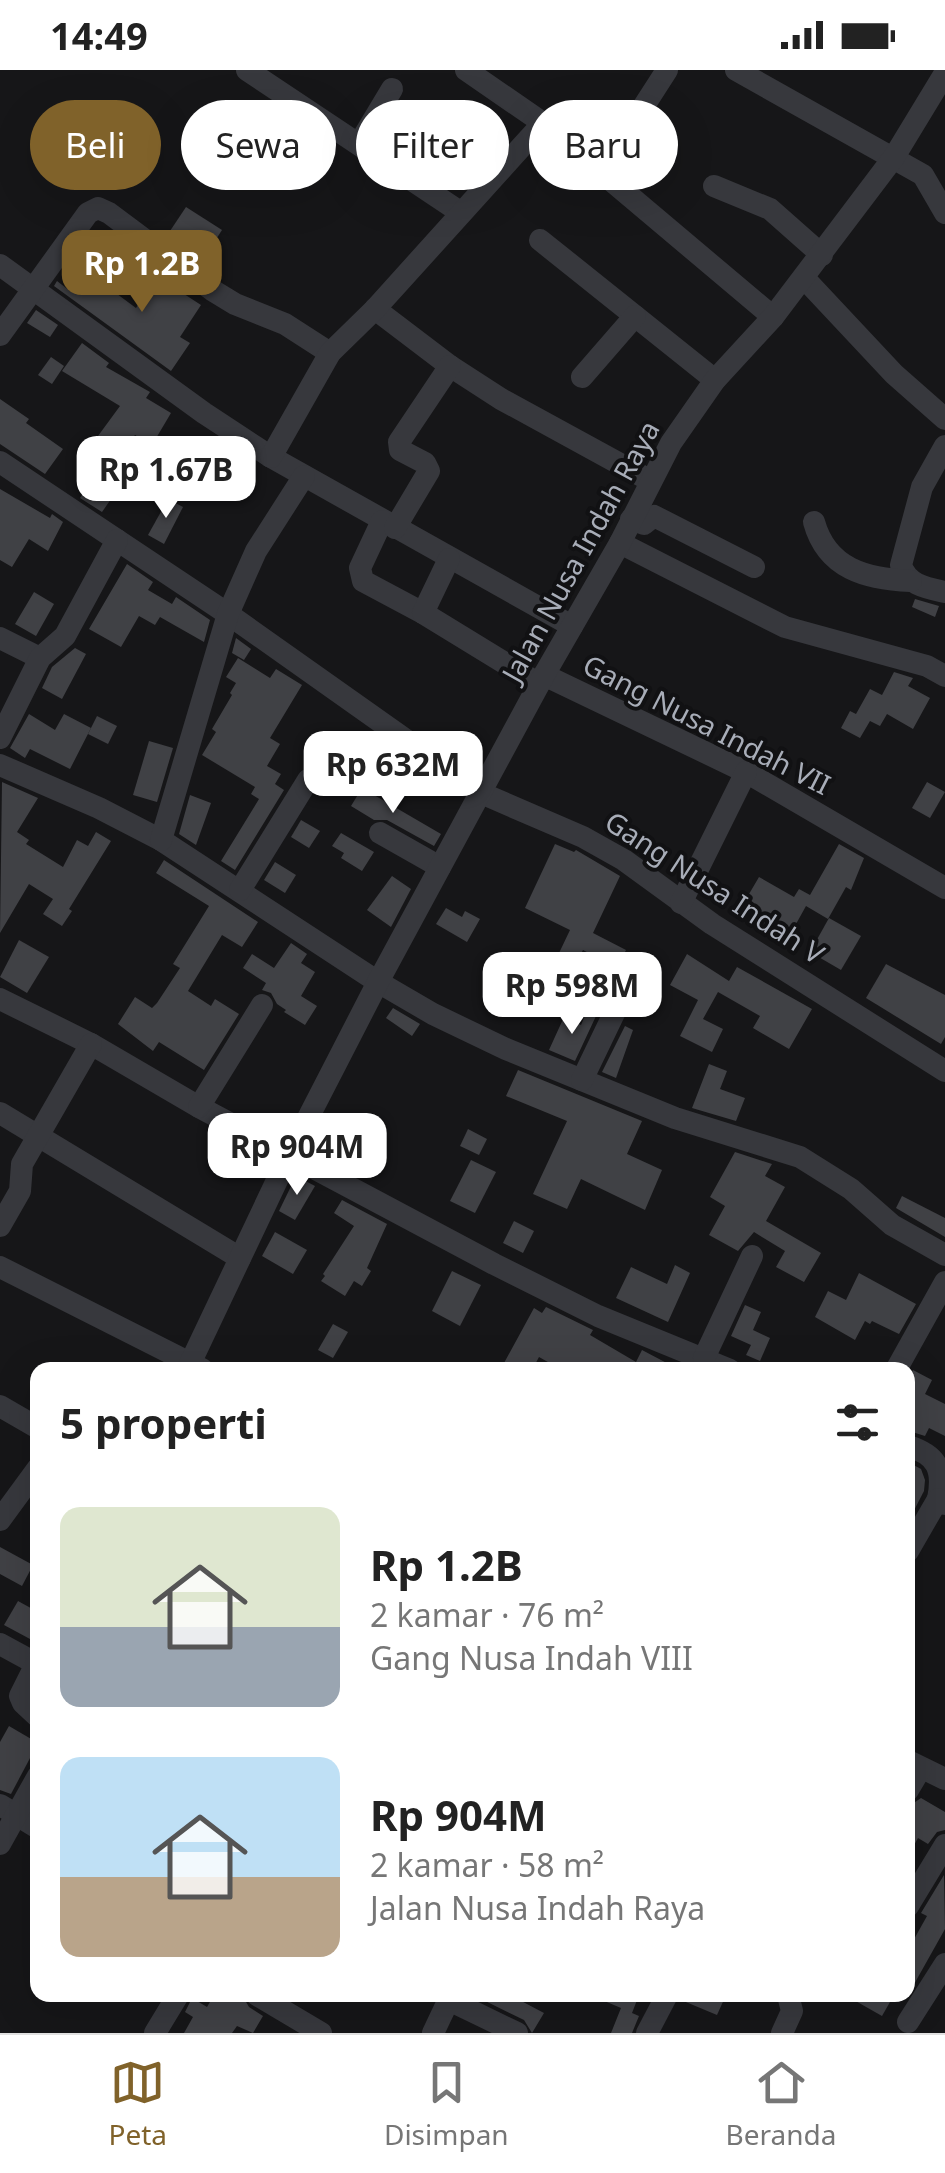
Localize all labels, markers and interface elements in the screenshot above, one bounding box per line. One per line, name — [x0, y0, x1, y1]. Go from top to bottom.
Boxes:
text: 14:49 — [50, 9, 148, 61]
chip: Beli — [30, 100, 161, 190]
chip: Sewa — [181, 100, 336, 190]
chip: Filter — [356, 100, 509, 190]
chip: Baru — [529, 100, 678, 190]
pin: Rp 1.2B — [50, 230, 234, 315]
text: Rp 1.2B — [84, 241, 200, 284]
street label: Jalan Nusa Indah Raya — [491, 414, 668, 691]
pin: Rp 1.67B — [63, 436, 269, 521]
text: Rp 1.67B — [99, 447, 233, 490]
street label: Gang Nusa Indah VII — [577, 645, 837, 803]
pin: Rp 632M — [301, 731, 485, 816]
text: Rp 632M — [326, 742, 460, 785]
street label: Gang Nusa Indah V — [598, 802, 832, 972]
pin: Rp 598M — [480, 952, 664, 1037]
text: Rp 598M — [505, 963, 639, 1006]
pin: Rp 904M — [205, 1113, 389, 1198]
text: Rp 904M — [230, 1124, 364, 1167]
text: 5 properti — [60, 1394, 267, 1451]
icon: filters — [830, 1395, 885, 1450]
text: Rp 1.2B — [370, 1536, 523, 1593]
icon: home — [140, 1547, 260, 1667]
text: 2 kamar · 76 m² — [370, 1593, 604, 1636]
text: Gang Nusa Indah VIII — [370, 1636, 693, 1679]
text: Rp 904M — [370, 1786, 547, 1843]
icon: home — [140, 1797, 260, 1917]
text: 2 kamar · 58 m² — [370, 1843, 604, 1886]
text: Jalan Nusa Indah Raya — [370, 1886, 705, 1929]
tab: Peta — [108, 2055, 167, 2153]
tab: Disimpan — [384, 2055, 509, 2153]
tab: Beranda — [726, 2055, 837, 2153]

